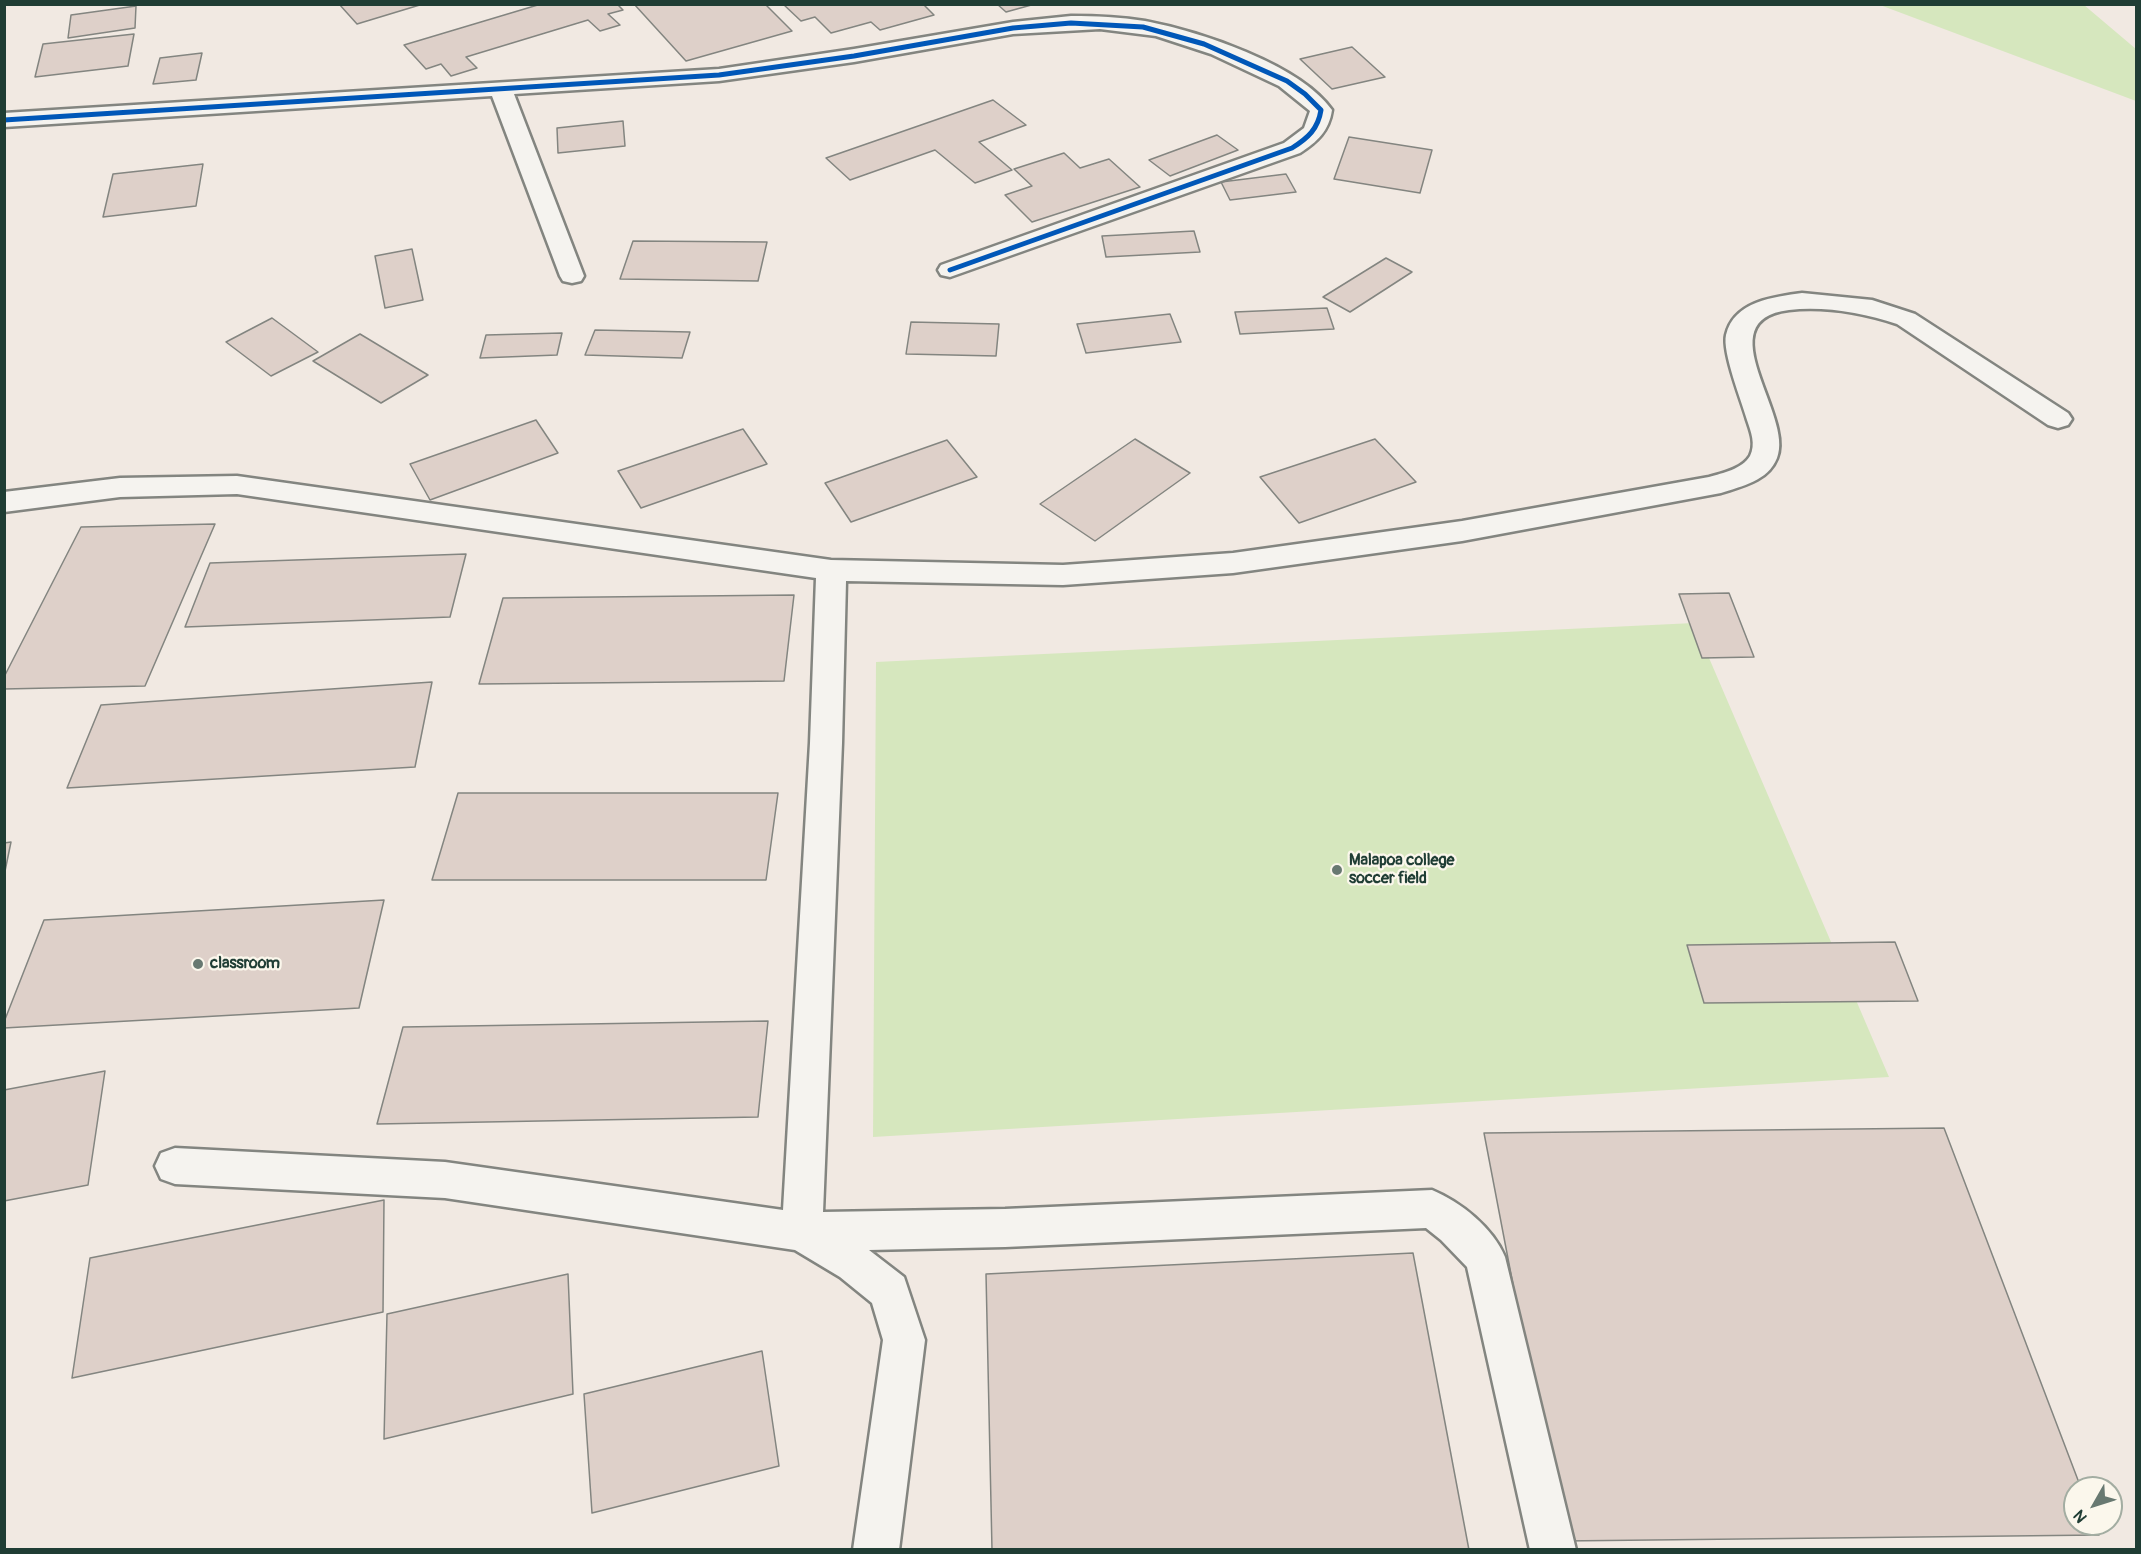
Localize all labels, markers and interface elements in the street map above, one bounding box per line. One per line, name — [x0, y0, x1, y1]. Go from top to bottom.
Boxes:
place label: Malapoa college soccer field — [1349, 851, 1454, 889]
marker: Malapoa college soccer field — [1330, 863, 1344, 877]
place label: classroom — [210, 954, 280, 974]
marker: classroom — [191, 957, 205, 971]
north arrow — [2063, 1476, 2123, 1536]
text: N — [2069, 1506, 2092, 1527]

